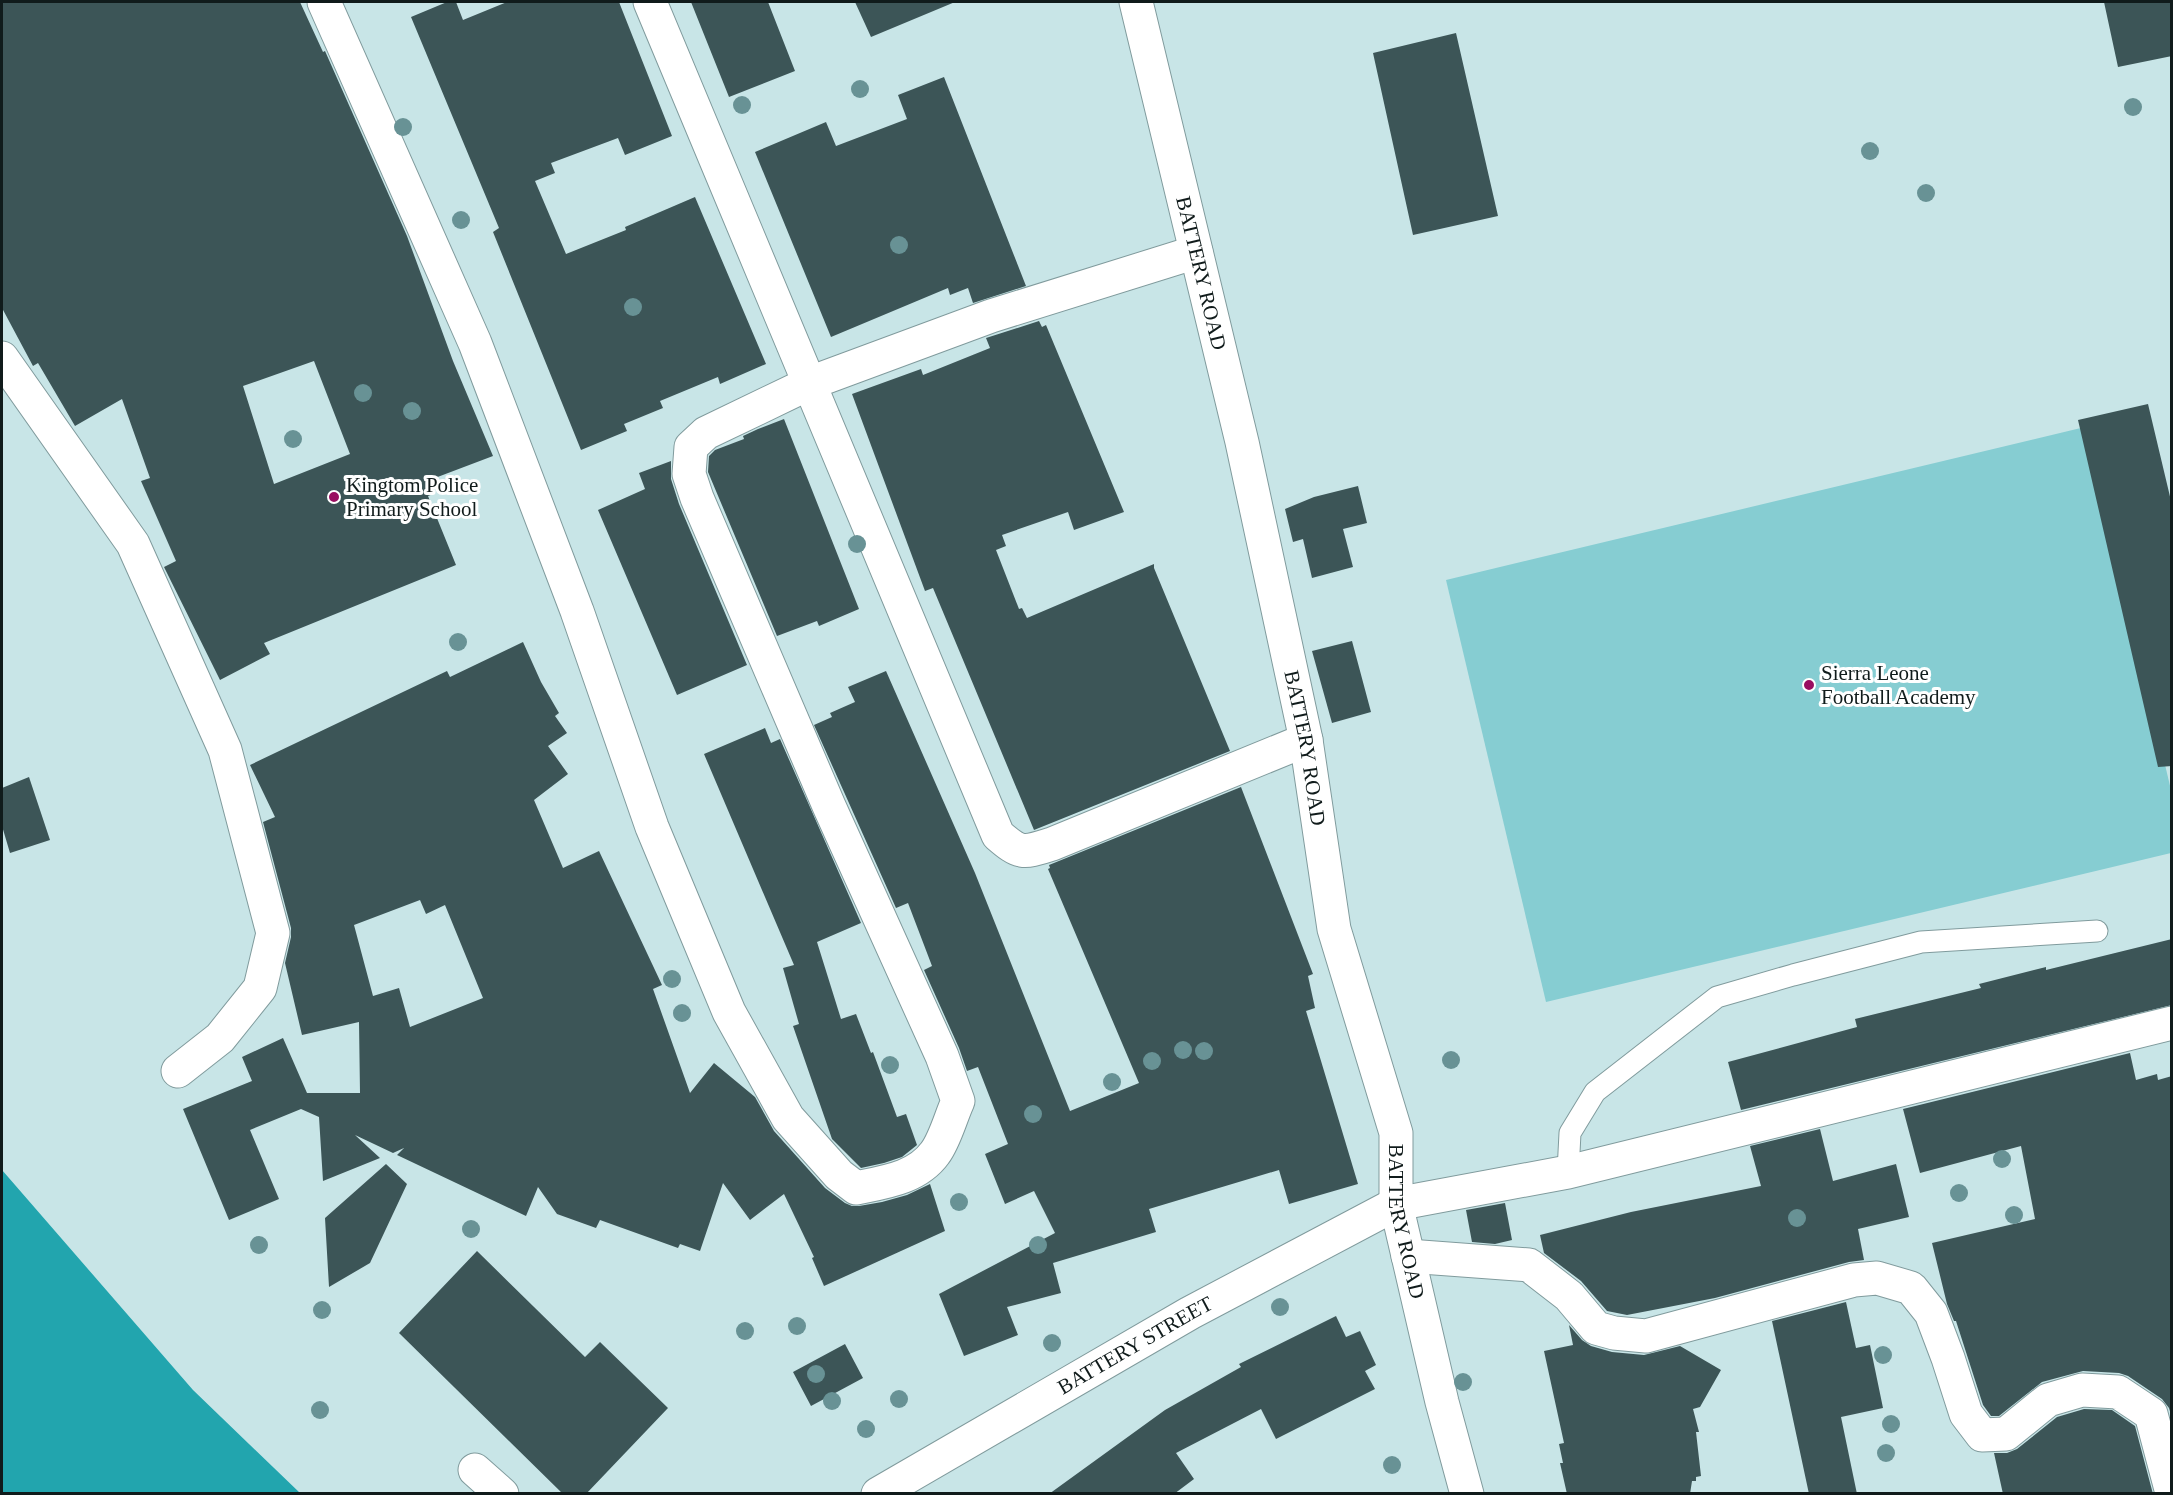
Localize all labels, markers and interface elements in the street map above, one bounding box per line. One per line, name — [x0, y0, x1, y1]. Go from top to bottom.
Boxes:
street label: BATTERY ROAD — [1171, 194, 1231, 353]
place label: Kingtom Police Primary School — [346, 473, 478, 521]
marker: Kingtom Police Primary School — [327, 490, 341, 504]
place label: Sierra Leone Football Academy — [1821, 661, 1976, 709]
street label: BATTERY ROAD — [1279, 668, 1331, 827]
marker: Sierra Leone Football Academy — [1802, 678, 1816, 692]
street label: BATTERY ROAD — [1384, 1144, 1430, 1301]
street label: BATTERY STREET — [1053, 1291, 1217, 1399]

